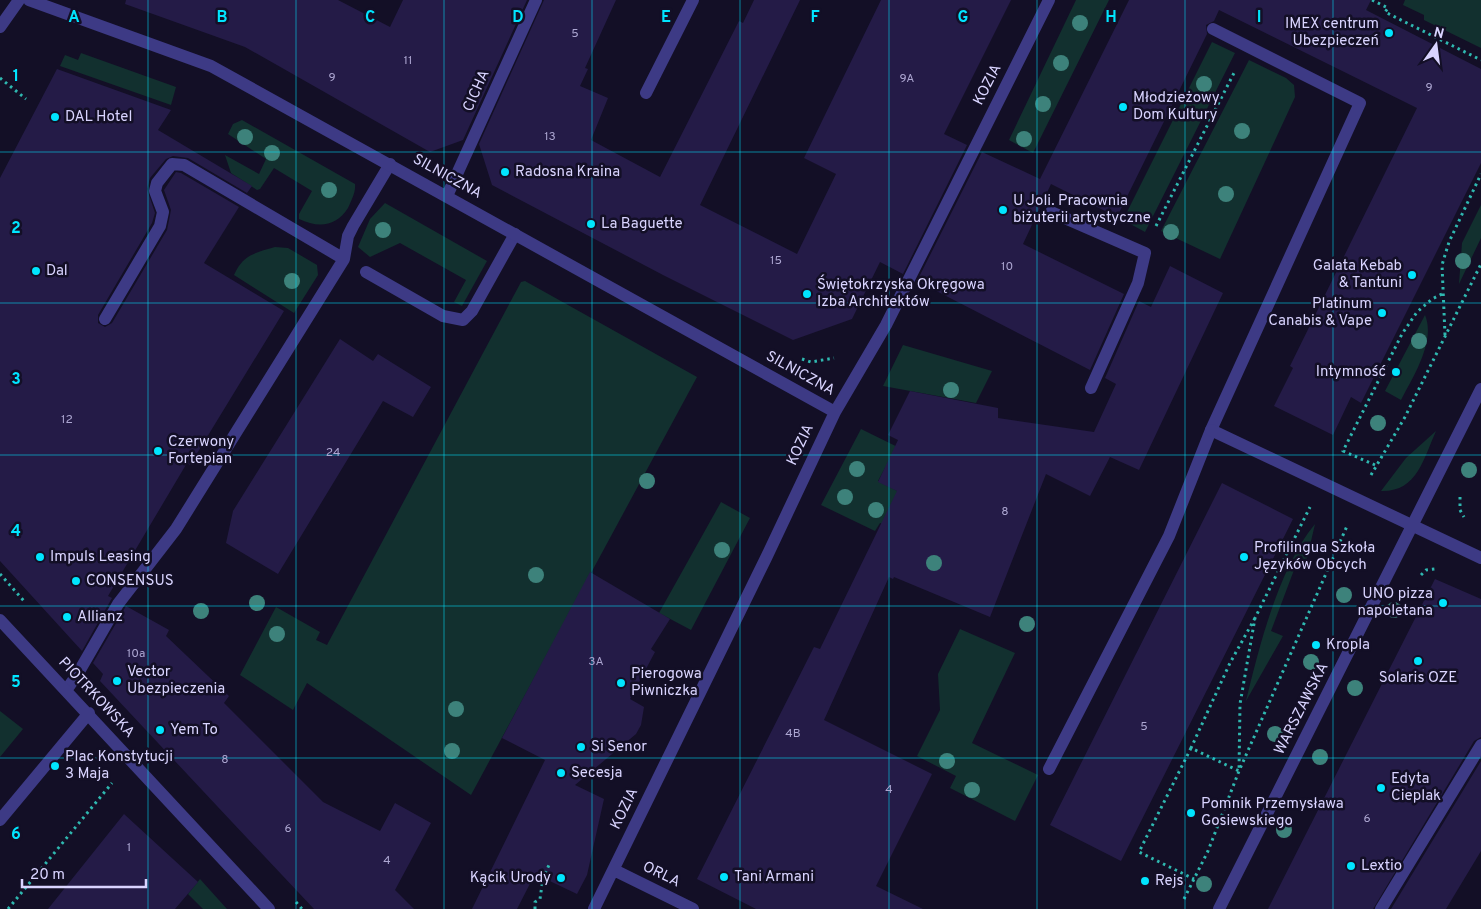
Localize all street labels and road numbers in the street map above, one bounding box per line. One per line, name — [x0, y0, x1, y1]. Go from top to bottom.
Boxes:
street label: KOZIA — [970, 61, 1006, 109]
street label: CICHA — [459, 67, 495, 115]
street label: SILNICZNA — [409, 150, 485, 204]
street label: SILNICZNA — [762, 347, 838, 401]
street label: KOZIA — [783, 421, 819, 469]
street label: PIOTRKOWSKA — [54, 654, 138, 742]
street label: WARSZAWSKA — [1271, 660, 1333, 758]
street label: KOZIA — [607, 785, 643, 833]
street label: ORLA — [639, 858, 683, 892]

